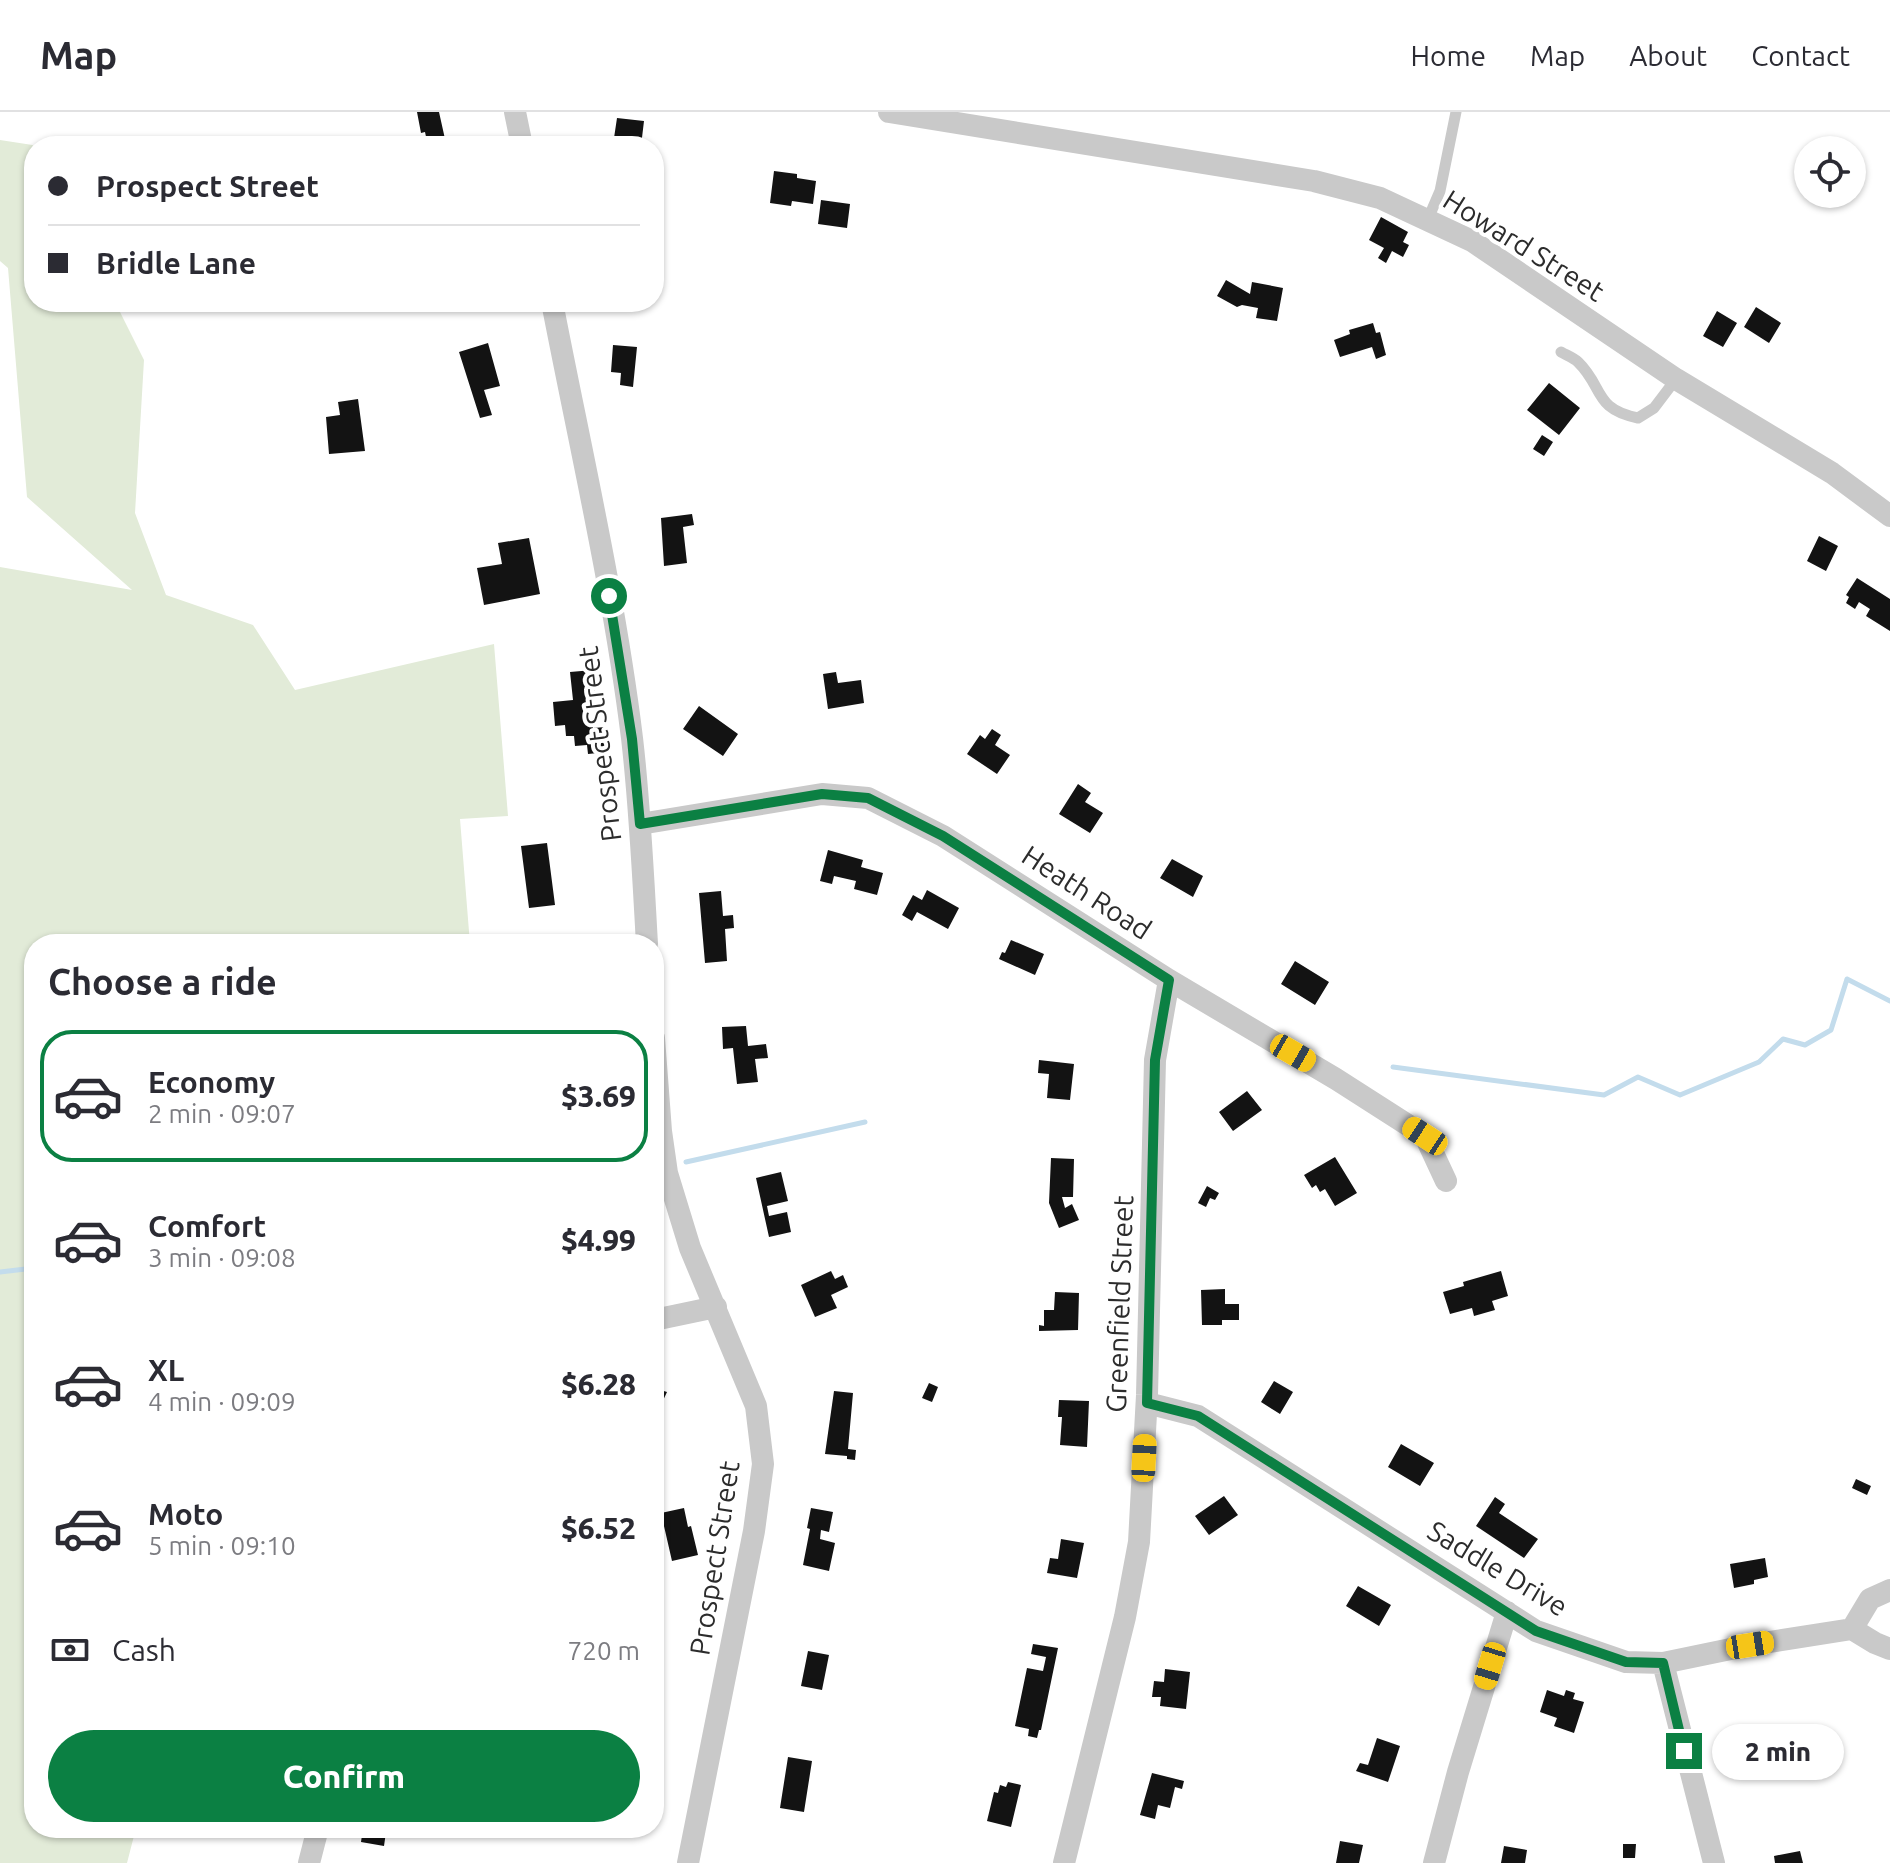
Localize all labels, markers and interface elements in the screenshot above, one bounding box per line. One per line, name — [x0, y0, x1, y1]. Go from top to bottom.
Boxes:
text: Map — [40, 34, 117, 76]
text: Home — [1411, 40, 1486, 71]
text: Map — [1530, 40, 1585, 71]
text: About — [1629, 40, 1707, 71]
text: Contact — [1751, 40, 1850, 71]
map controls — [1794, 136, 1866, 208]
button: locate — [1794, 136, 1866, 208]
text: Prospect Street — [96, 169, 319, 203]
street label: Howard Street — [1438, 183, 1610, 307]
text: Bridle Lane — [96, 246, 256, 280]
route start — [591, 578, 627, 614]
street label: Prospect Street — [572, 645, 626, 843]
street label: Heath Road — [1017, 839, 1157, 945]
text: Choose a ride — [48, 961, 277, 1002]
car — [1266, 1031, 1320, 1075]
icon: car — [52, 1060, 124, 1132]
text: Economy — [148, 1065, 275, 1099]
text: $3.69 — [561, 1079, 636, 1113]
text: 2 min · 09:07 — [148, 1099, 296, 1128]
car — [1398, 1113, 1452, 1159]
street label: Greenfield Street — [1100, 1195, 1138, 1413]
icon: car — [52, 1204, 124, 1276]
text: Comfort — [148, 1209, 266, 1243]
text: $4.99 — [561, 1223, 636, 1257]
text: 3 min · 09:08 — [148, 1243, 296, 1272]
icon: car — [52, 1348, 124, 1420]
text: XL — [148, 1353, 184, 1387]
text: $6.28 — [561, 1367, 636, 1401]
text: 4 min · 09:09 — [148, 1387, 296, 1416]
car — [1131, 1433, 1157, 1483]
street label: Prospect Street — [683, 1459, 745, 1657]
icon: car — [52, 1492, 124, 1564]
text: Moto — [148, 1497, 223, 1531]
text: $6.52 — [561, 1511, 636, 1545]
street label: Saddle Drive — [1423, 1514, 1573, 1622]
text: 5 min · 09:10 — [148, 1531, 296, 1560]
icon: cash — [48, 1628, 92, 1672]
car — [1724, 1629, 1776, 1661]
text: Cash — [112, 1633, 176, 1667]
text: 720 m — [568, 1636, 640, 1665]
car — [1472, 1640, 1508, 1692]
callout: 2 min — [1712, 1723, 1844, 1779]
button: Confirm — [48, 1730, 640, 1822]
route end — [1666, 1733, 1702, 1769]
text: 2 min — [1745, 1737, 1811, 1766]

